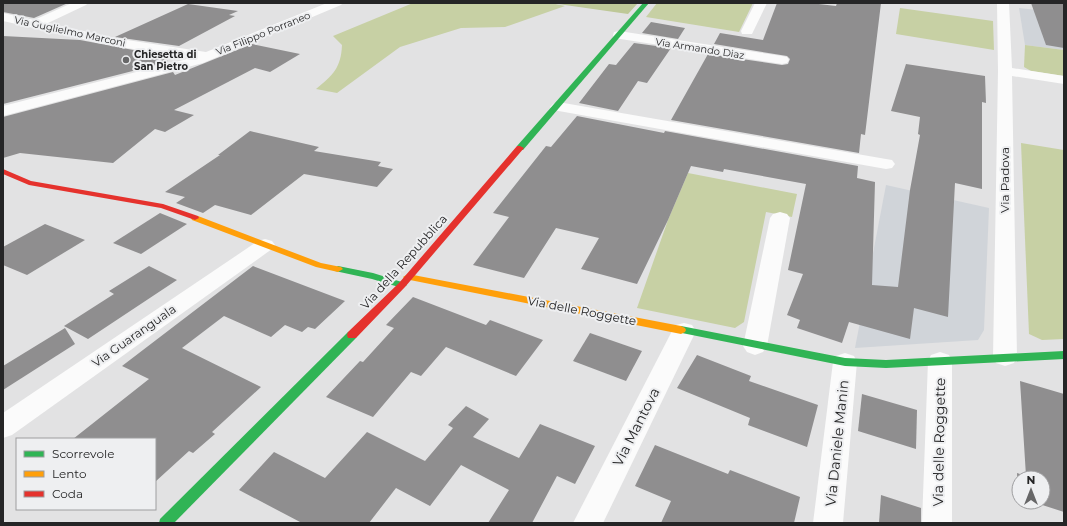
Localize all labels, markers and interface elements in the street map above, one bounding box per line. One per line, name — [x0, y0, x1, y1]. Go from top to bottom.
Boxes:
street label: Via Filippo Porraneo — [214, 9, 312, 58]
street label: Via Guglielmo Marconi — [13, 13, 127, 50]
street label: Via Armando Diaz — [654, 35, 745, 62]
place label: Chiesetta di San Pietro — [134, 48, 196, 73]
marker: Chiesetta di San Pietro — [121, 55, 131, 65]
street label: Via Padova — [997, 147, 1012, 213]
street label: Via della Repubblica — [357, 211, 450, 312]
street label: Via delle Roggette — [527, 293, 638, 328]
street label: Via Guaranguala — [89, 301, 179, 370]
street label: Via delle Roggette — [929, 377, 949, 507]
street label: Via Daniele Manin — [821, 379, 853, 507]
street label: Via Mantova — [608, 385, 664, 469]
legend — [16, 438, 156, 510]
text: Scorrevole — [52, 446, 114, 461]
text: Lento — [52, 466, 87, 481]
north arrow — [1011, 470, 1051, 510]
text: N — [1027, 473, 1035, 487]
text: Coda — [52, 486, 83, 501]

